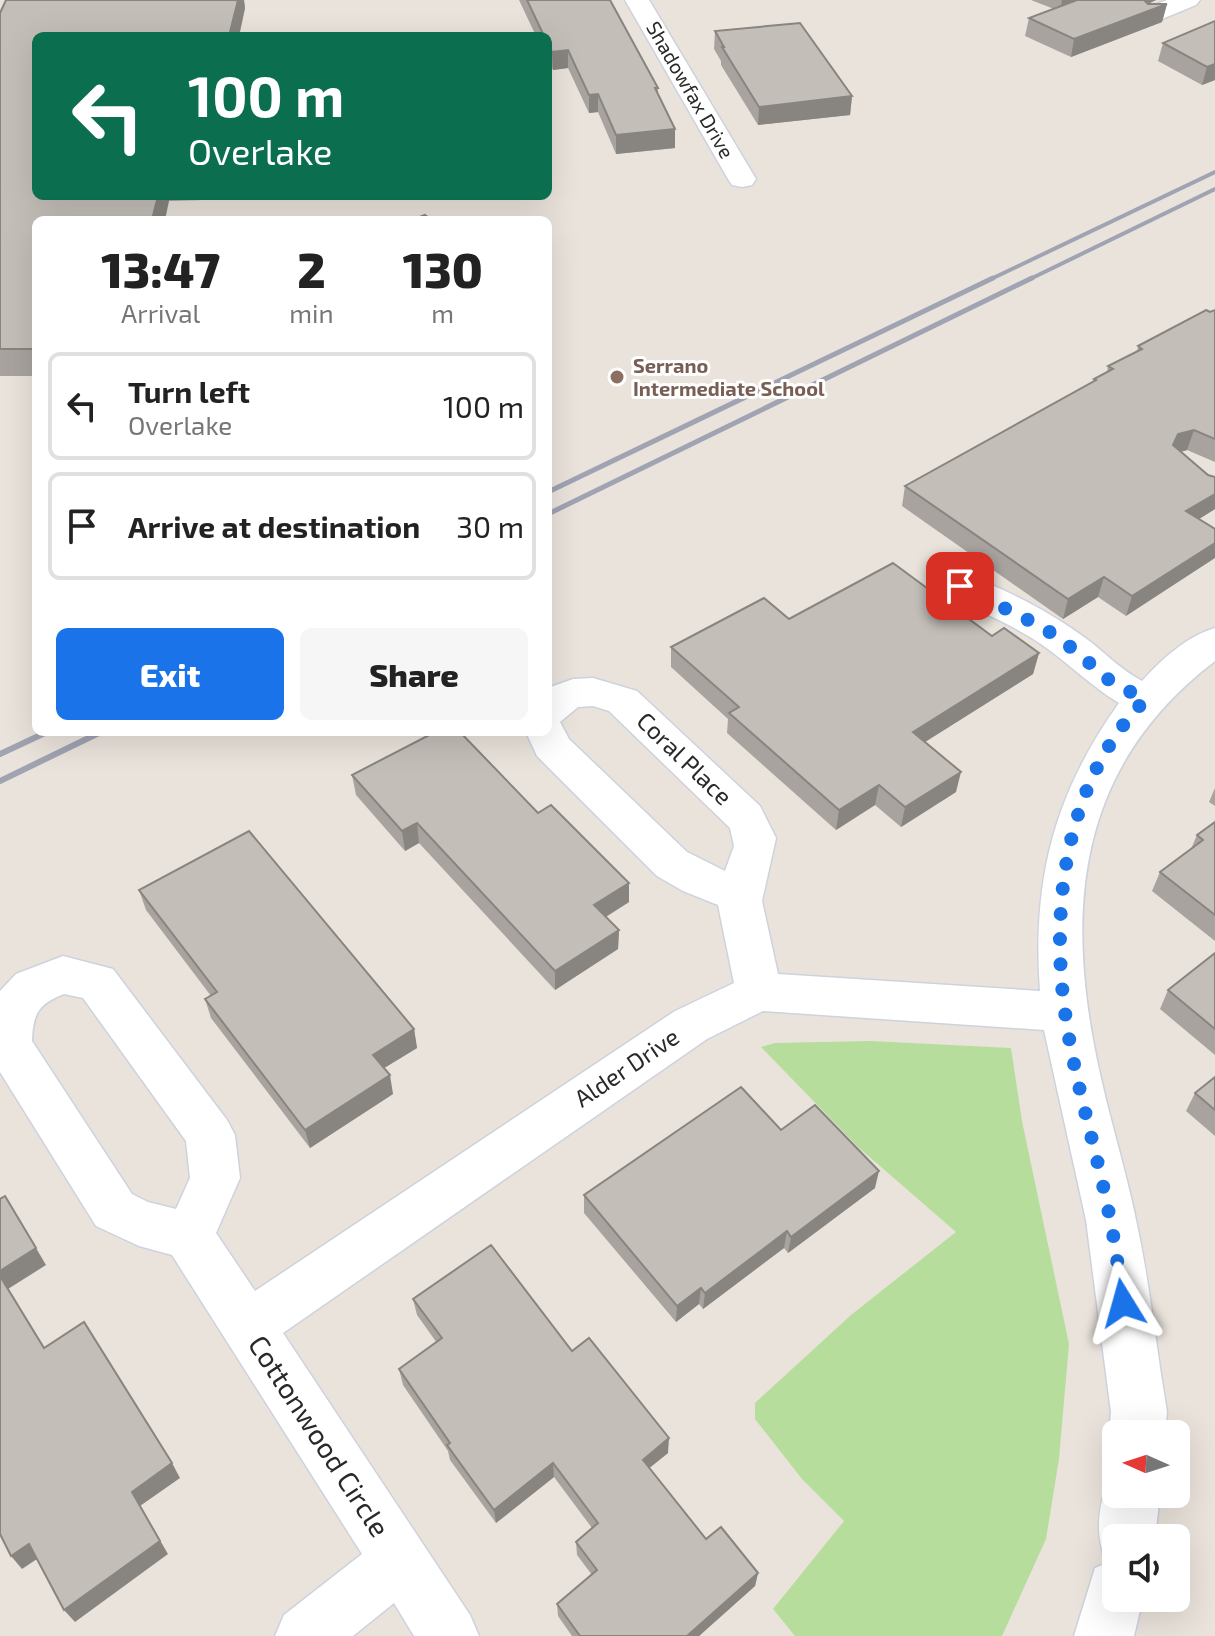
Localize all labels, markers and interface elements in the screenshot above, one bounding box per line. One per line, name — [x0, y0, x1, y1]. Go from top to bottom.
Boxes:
street label: Shadowfax Drive — [642, 17, 740, 162]
text: 100 m — [188, 61, 344, 128]
icon: left — [56, 64, 160, 168]
text: Overlake — [188, 129, 332, 172]
text: 13:47 — [101, 240, 220, 298]
text: 2 — [297, 240, 326, 298]
text: 130 — [403, 240, 483, 298]
text: Arrival — [121, 297, 200, 328]
text: min — [289, 297, 334, 328]
text: m — [431, 297, 454, 328]
place label: Serrano Intermediate School — [633, 353, 825, 400]
marker: Serrano Intermediate School — [608, 368, 626, 386]
text: Turn left — [128, 373, 250, 409]
icon: left — [60, 384, 104, 428]
text: 100 m — [443, 388, 524, 424]
text: Overlake — [128, 409, 232, 440]
icon: arrive — [60, 504, 104, 548]
text: Arrive at destination — [128, 508, 420, 544]
text: 30 m — [456, 508, 524, 544]
pin — [926, 552, 994, 620]
icon: arrive — [938, 564, 982, 608]
button: Exit — [56, 628, 284, 720]
button: Share — [300, 628, 528, 720]
street label: Coral Place — [631, 706, 739, 810]
street label: Alder Drive — [568, 1021, 684, 1112]
position arrow — [1081, 1261, 1165, 1345]
street label: Cottonwood Circle — [242, 1328, 398, 1543]
north arrow — [1102, 1420, 1190, 1508]
map controls — [1102, 1420, 1190, 1612]
button: sound — [1102, 1524, 1190, 1612]

